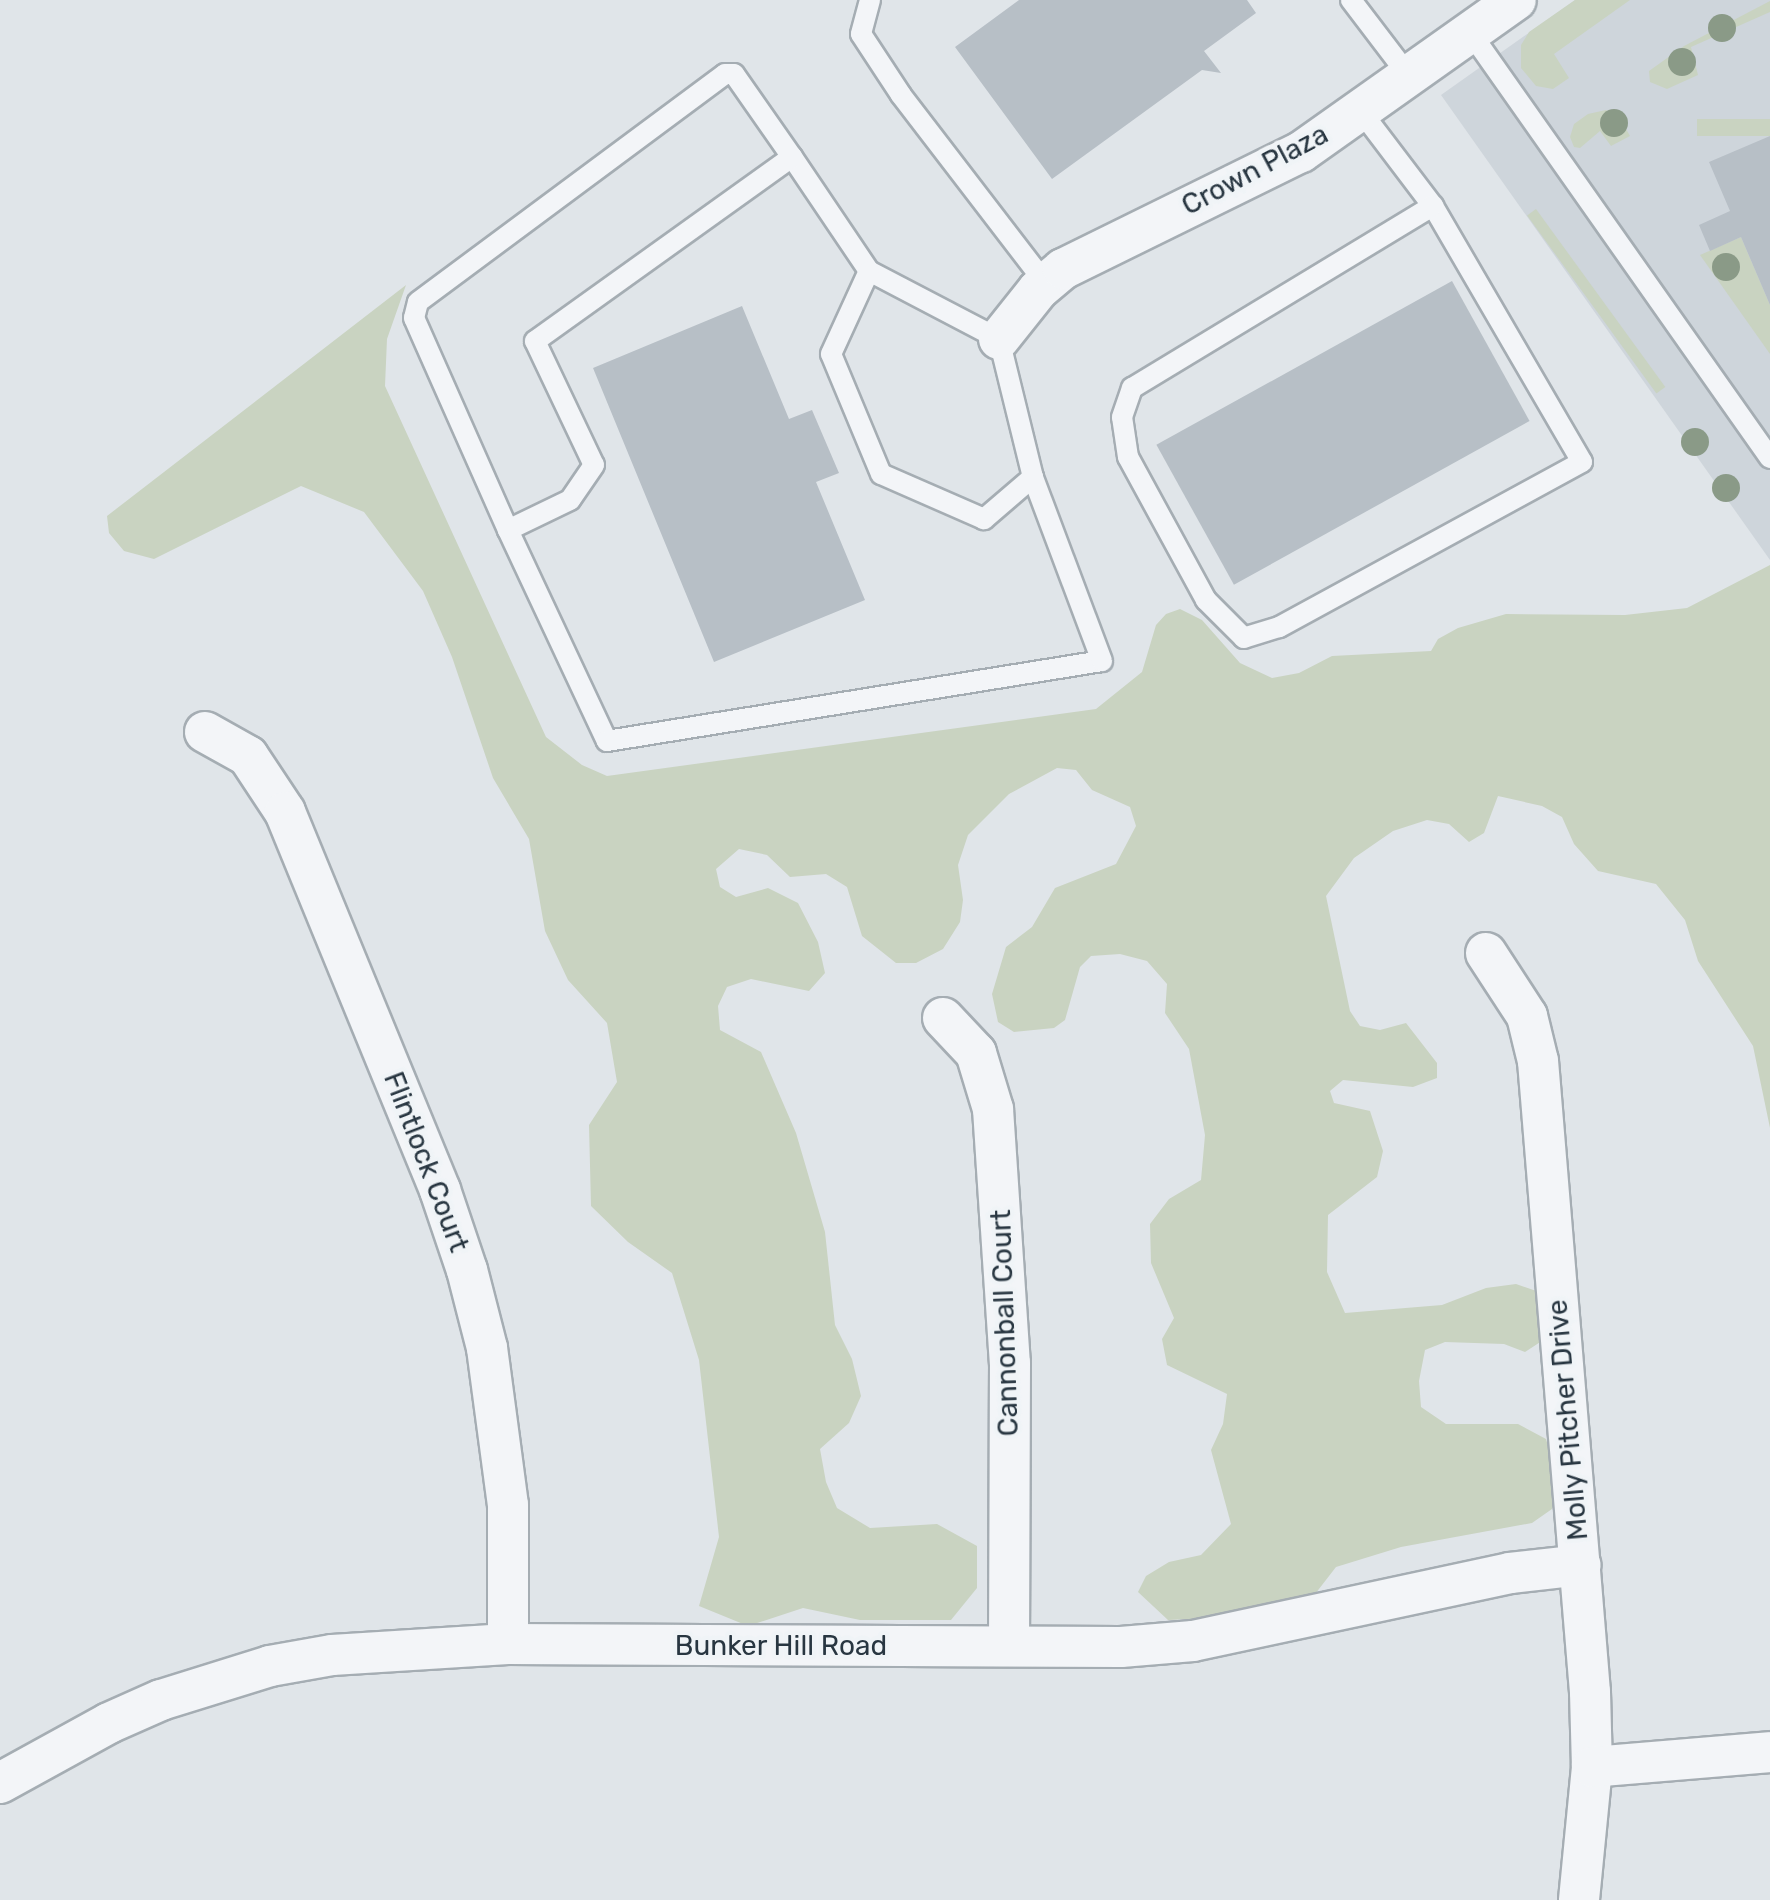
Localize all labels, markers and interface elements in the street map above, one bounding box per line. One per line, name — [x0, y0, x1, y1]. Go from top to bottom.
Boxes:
street label: Crown Plaza — [1176, 117, 1334, 223]
street label: Flintlock Court — [376, 1067, 476, 1257]
street label: Cannonball Court — [984, 1209, 1026, 1437]
street label: Molly Pitcher Drive — [1541, 1298, 1595, 1542]
street label: Bunker Hill Road — [674, 1629, 888, 1663]

